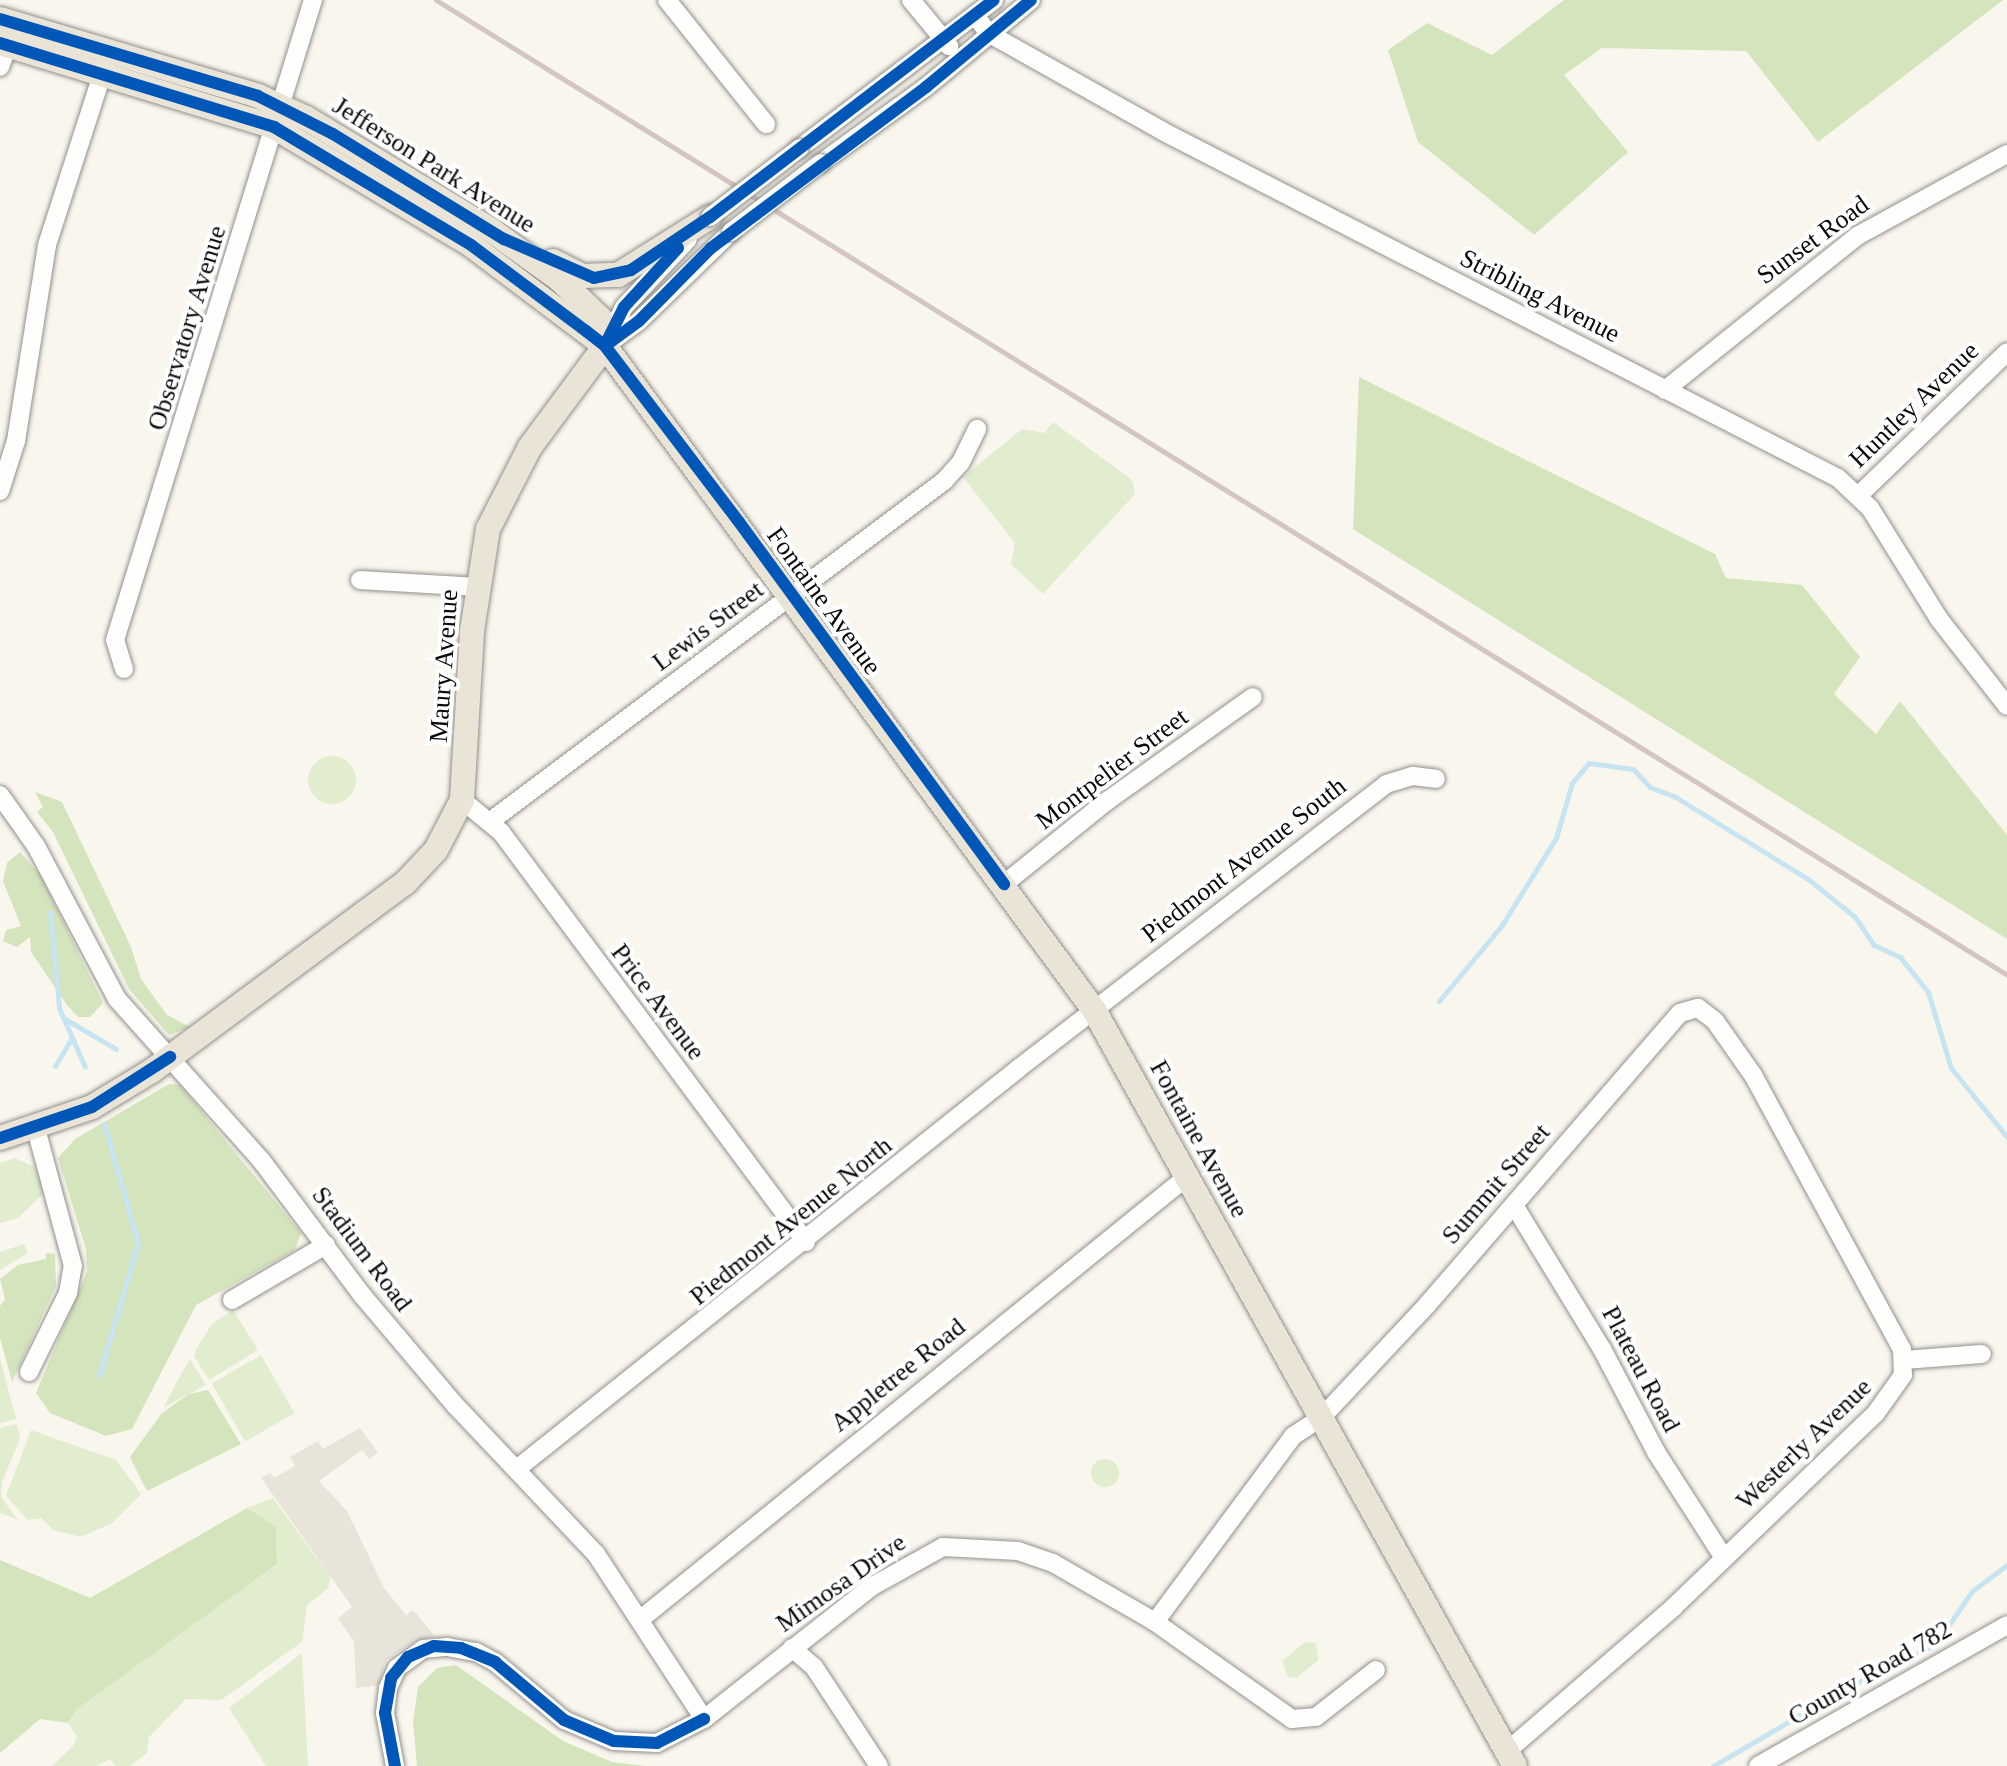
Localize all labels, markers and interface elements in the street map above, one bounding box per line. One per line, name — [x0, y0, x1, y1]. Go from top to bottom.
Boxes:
street label: Jefferson Park Avenue — [326, 90, 542, 240]
street label: Sunset Road — [1751, 189, 1875, 291]
street label: Observatory Avenue — [141, 221, 233, 435]
street label: Stribling Avenue — [1454, 242, 1626, 350]
street label: Huntley Avenue — [1842, 335, 1986, 475]
street label: Fontaine Avenue — [760, 520, 888, 682]
street label: Lewis Street — [646, 574, 770, 678]
street label: Maury Avenue — [423, 588, 465, 744]
street label: Montpelier Street — [1030, 702, 1194, 836]
street label: Piedmont Avenue South — [1135, 770, 1353, 950]
street label: Price Avenue — [604, 937, 712, 1067]
street label: Fontaine Avenue — [1143, 1054, 1255, 1224]
street label: Summit Street — [1435, 1117, 1557, 1251]
street label: Piedmont Avenue North — [683, 1130, 899, 1312]
street label: Stadium Road — [305, 1180, 419, 1318]
street label: Plateau Road — [1595, 1301, 1687, 1437]
street label: Appletree Road — [825, 1311, 971, 1439]
street label: Westerly Avenue — [1729, 1371, 1879, 1517]
street label: Mimosa Drive — [770, 1527, 912, 1639]
street label: County Road 782 — [1783, 1614, 1957, 1732]

